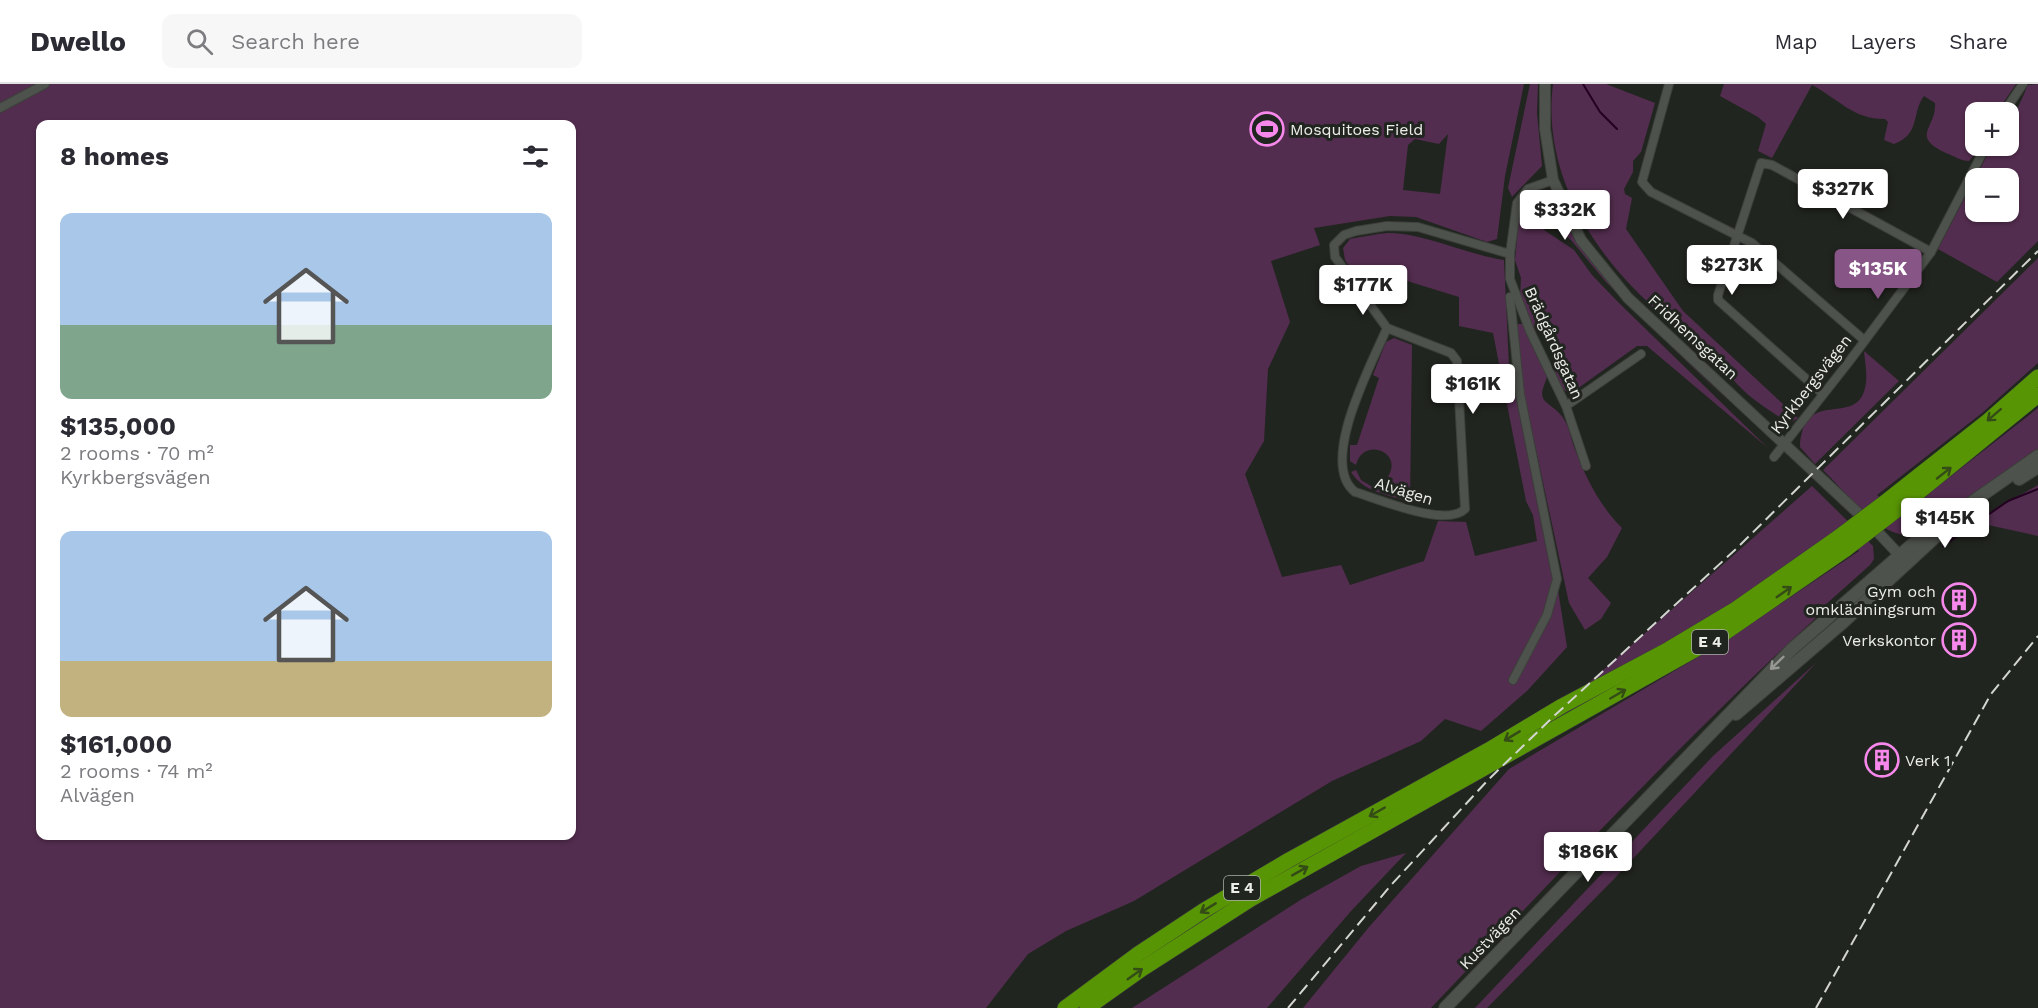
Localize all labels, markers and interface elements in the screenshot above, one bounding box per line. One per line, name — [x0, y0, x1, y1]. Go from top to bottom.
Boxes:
search box — [162, 14, 582, 68]
text: Dwello — [30, 25, 126, 58]
icon: search — [183, 25, 216, 58]
text: Search here — [231, 29, 360, 54]
text: Map — [1774, 29, 1817, 54]
text: Layers — [1850, 29, 1916, 54]
text: Share — [1949, 29, 2008, 54]
map controls — [1965, 102, 2019, 222]
button: + — [1965, 102, 2019, 156]
sports icon: Mosquitoes Field — [1249, 111, 1285, 147]
place label: Mosquitoes Field — [1290, 120, 1423, 139]
icon: filters — [519, 140, 552, 173]
text: 8 homes — [60, 141, 169, 171]
button: − — [1965, 168, 2019, 222]
pin: $327K — [1801, 169, 1885, 220]
text: $327K — [1812, 176, 1874, 200]
pin: $332K — [1523, 190, 1607, 241]
text: $332K — [1534, 197, 1596, 221]
pin: $273K — [1690, 245, 1774, 296]
pin: $135K — [1836, 249, 1920, 300]
icon: home — [252, 252, 360, 360]
text: $273K — [1701, 252, 1763, 276]
text: $135K — [1849, 256, 1907, 280]
pin: $177K — [1321, 265, 1405, 316]
text: $177K — [1333, 272, 1393, 296]
street label: Brädgårdsgatan — [1521, 284, 1587, 402]
street label: Fridhemsgatan — [1644, 291, 1742, 383]
street label: Kyrkbergsvägen — [1766, 331, 1856, 437]
pin: $161K — [1431, 364, 1515, 415]
text: $161K — [1445, 371, 1501, 395]
one-way arrow — [1987, 408, 2002, 422]
text: $135,000 — [60, 411, 176, 441]
text: 2 rooms · 70 m² — [60, 441, 214, 465]
text: Kyrkbergsvägen — [60, 465, 211, 489]
one-way arrow — [1936, 467, 1952, 480]
street label: Alvägen — [1373, 473, 1435, 509]
pin: $145K — [1903, 498, 1987, 549]
text: $145K — [1915, 505, 1975, 529]
icon: home — [252, 570, 360, 678]
place label: Gym och omklädningsrum — [1805, 582, 1936, 619]
building icon: Gym och omklädningsrum — [1941, 582, 1977, 618]
one-way arrow — [1776, 586, 1792, 598]
building icon: Verkskontor — [1941, 622, 1977, 658]
road number: E 4 — [1692, 630, 1728, 654]
place label: Verkskontor — [1842, 631, 1936, 650]
one-way arrow — [1770, 656, 1785, 670]
one-way arrow — [1609, 688, 1626, 700]
text: $161,000 — [60, 729, 172, 759]
one-way arrow — [1504, 731, 1521, 743]
building icon: Verk 1 — [1864, 742, 1900, 778]
place label: Verk 1 — [1905, 751, 1951, 770]
text: 2 rooms · 74 m² — [60, 759, 213, 783]
text: Alvägen — [60, 783, 135, 807]
one-way arrow — [1369, 807, 1386, 819]
pin: $186K — [1546, 832, 1630, 883]
text: $186K — [1558, 839, 1618, 863]
one-way arrow — [1291, 865, 1308, 877]
road number: E 4 — [1224, 876, 1260, 900]
one-way arrow — [1200, 903, 1217, 915]
street label: Kustvägen — [1455, 903, 1525, 973]
one-way arrow — [1126, 968, 1142, 980]

